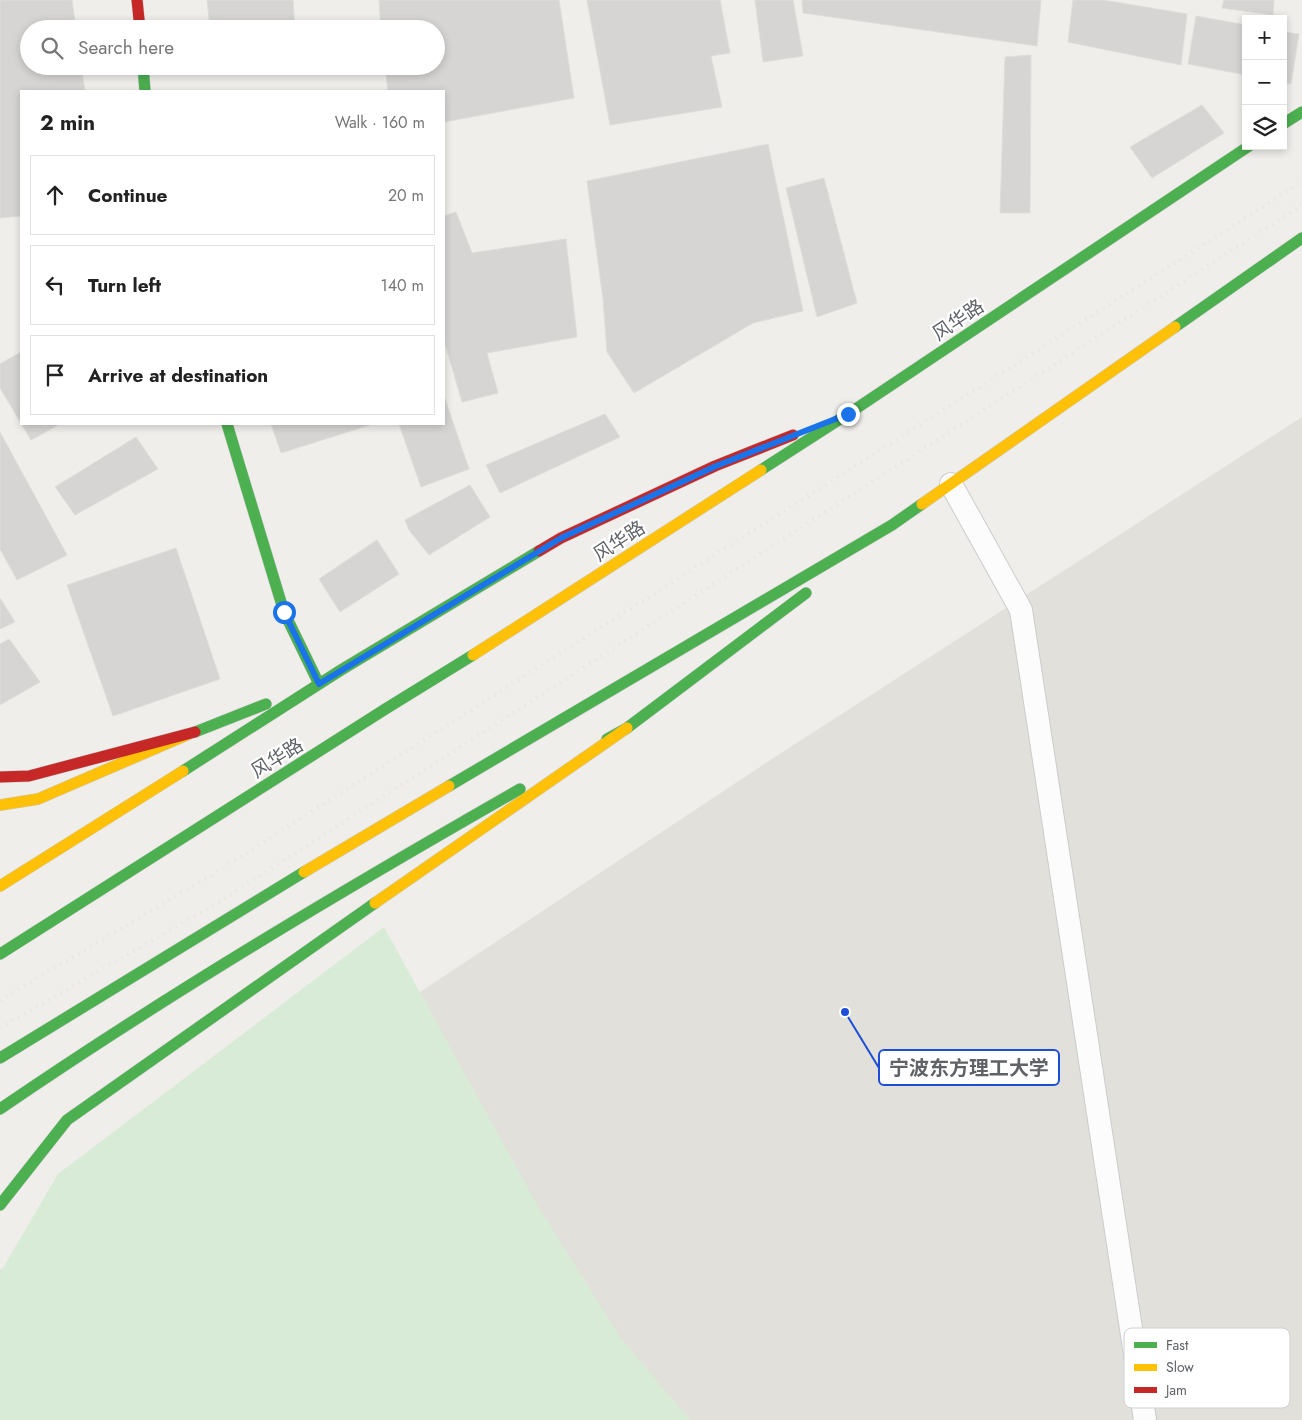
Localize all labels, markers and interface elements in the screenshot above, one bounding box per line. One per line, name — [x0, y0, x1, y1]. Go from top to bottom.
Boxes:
map controls — [1242, 15, 1287, 150]
button: + — [1242, 15, 1287, 60]
search box — [20, 20, 445, 75]
icon: search — [38, 34, 66, 62]
text: Search here — [78, 34, 174, 61]
button: − — [1242, 60, 1287, 105]
button: layers — [1242, 105, 1287, 150]
text: 2 min — [40, 108, 95, 138]
text: Walk · 160 m — [335, 111, 425, 134]
icon: ahead — [41, 181, 69, 209]
text: Continue — [88, 182, 167, 209]
text: 20 m — [388, 184, 424, 207]
icon: left — [41, 271, 69, 299]
text: Turn left — [88, 272, 161, 299]
text: 140 m — [381, 274, 424, 297]
street label: 风华路 — [927, 293, 989, 347]
icon: arrive — [41, 361, 69, 389]
text: Arrive at destination — [88, 362, 268, 389]
route end — [837, 403, 860, 426]
street label: 风华路 — [588, 514, 650, 568]
route start — [273, 601, 296, 624]
street label: 风华路 — [246, 731, 308, 785]
callout: 宁波东方理工大学 — [879, 1050, 1059, 1085]
text: 宁波东方理工大学 — [889, 1054, 1049, 1083]
legend — [1124, 1328, 1290, 1408]
text: Fast — [1166, 1335, 1189, 1355]
text: Slow — [1166, 1357, 1194, 1377]
text: Jam — [1164, 1380, 1187, 1400]

